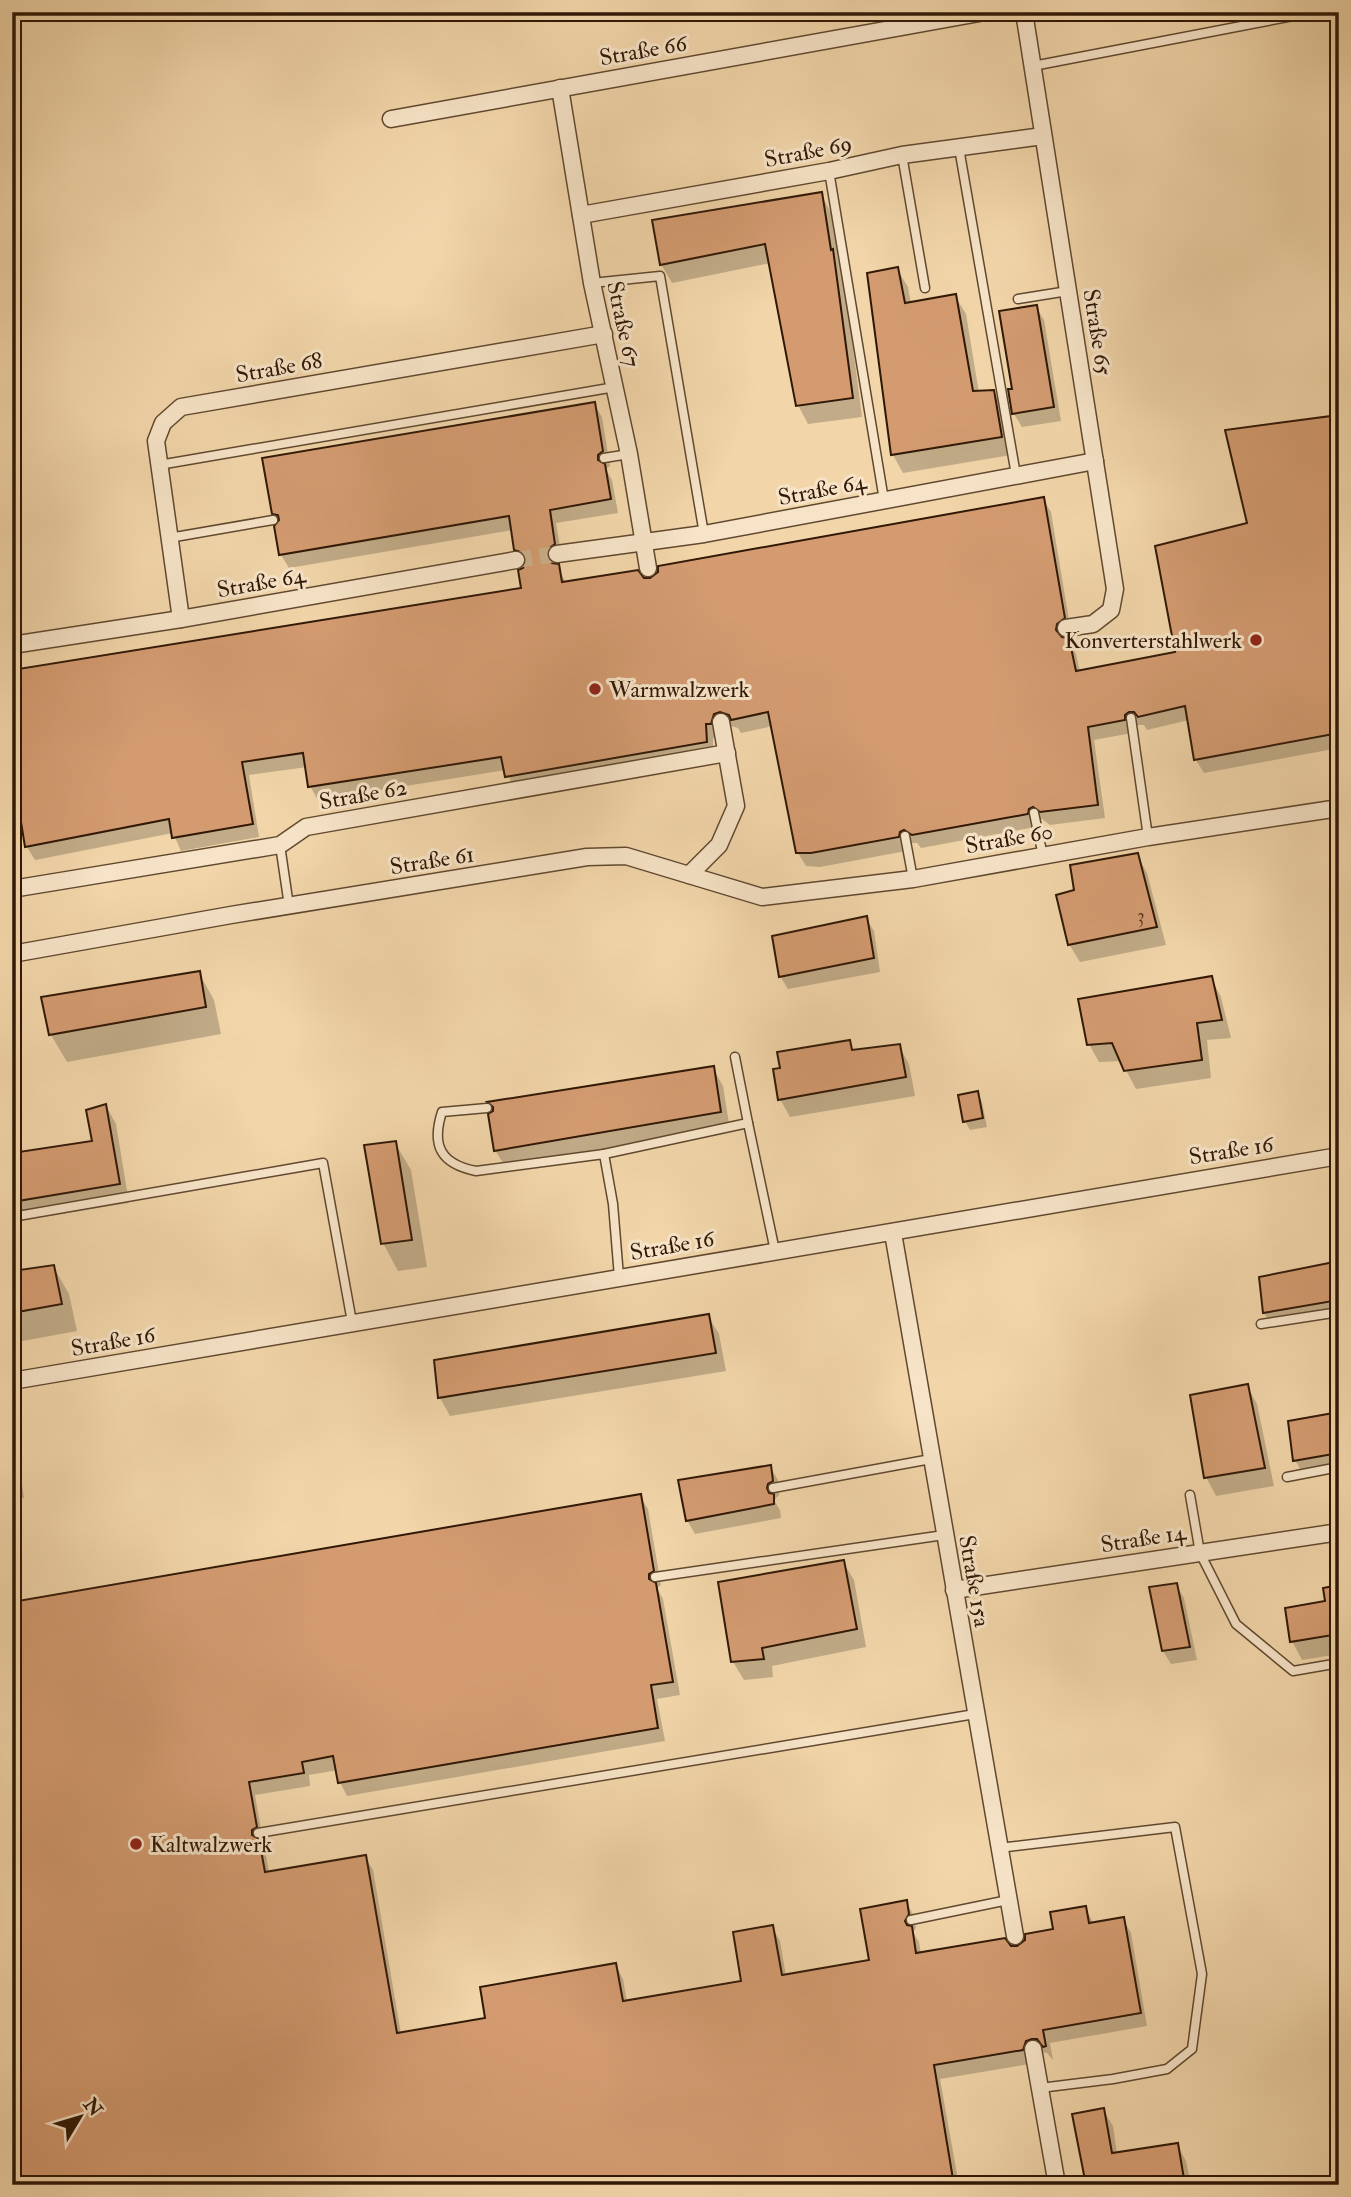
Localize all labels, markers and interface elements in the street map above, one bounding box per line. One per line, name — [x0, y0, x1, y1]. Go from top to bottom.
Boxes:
street label: Straße 66 — [597, 28, 690, 72]
street label: Straße 69 — [762, 129, 854, 174]
street label: Straße 67 — [600, 278, 647, 370]
street label: Straße 65 — [1076, 287, 1119, 377]
street label: Straße 68 — [233, 346, 325, 389]
street label: Straße 64 — [776, 466, 870, 512]
street label: Straße 64 — [215, 560, 309, 605]
place label: Konverterstahlwerk — [1064, 626, 1242, 655]
marker: Konverterstahlwerk — [1248, 632, 1264, 648]
place label: Warmwalzwerk — [608, 675, 750, 704]
marker: Warmwalzwerk — [587, 681, 603, 697]
street label: Straße 62 — [317, 773, 409, 816]
street label: Straße 60 — [963, 817, 1055, 860]
street label: Straße 61 — [388, 840, 476, 881]
house number: 3 — [1137, 904, 1145, 928]
street label: Straße 16 — [1187, 1129, 1277, 1171]
street label: Straße 16 — [628, 1224, 718, 1267]
street label: Straße 16 — [69, 1320, 159, 1363]
street label: Straße 14 — [1098, 1517, 1189, 1560]
street label: Straße 15a — [952, 1533, 997, 1630]
place label: Kaltwalzwerk — [150, 1830, 272, 1859]
marker: Kaltwalzwerk — [128, 1836, 144, 1852]
north arrow — [46, 2082, 116, 2152]
text: N — [77, 2092, 108, 2122]

